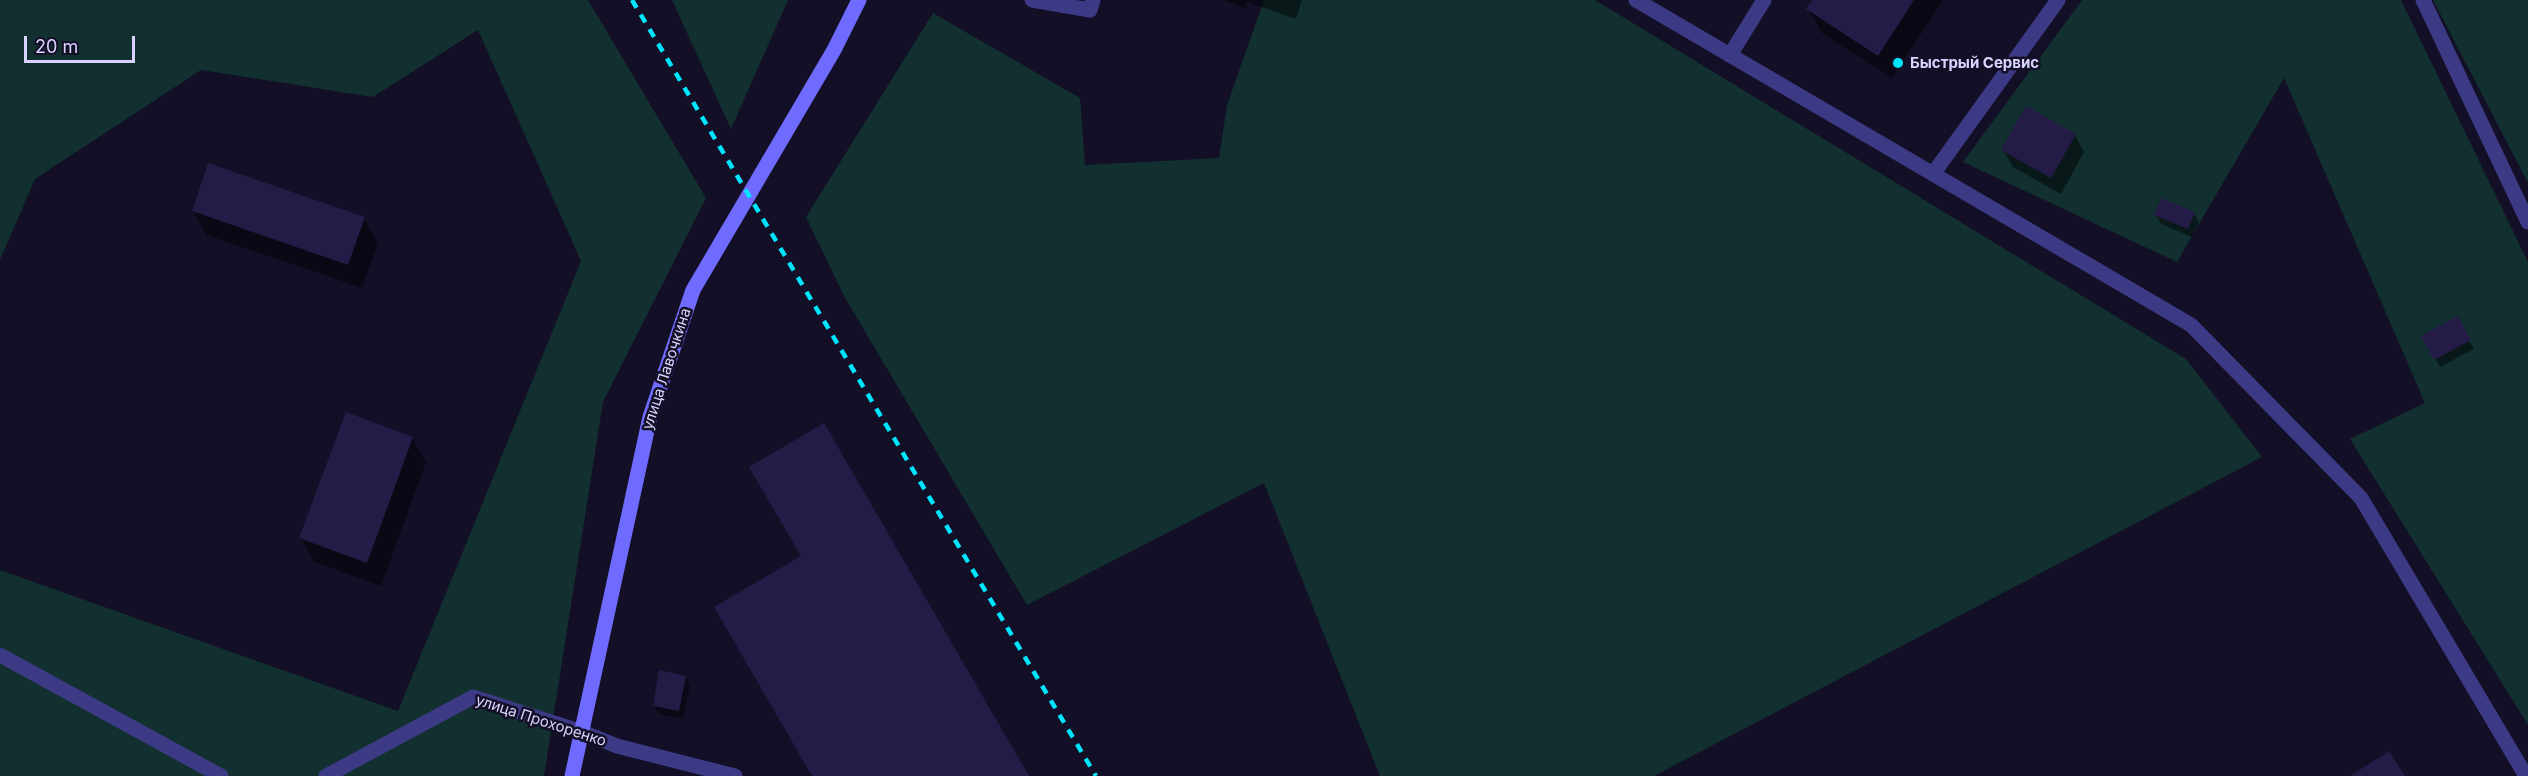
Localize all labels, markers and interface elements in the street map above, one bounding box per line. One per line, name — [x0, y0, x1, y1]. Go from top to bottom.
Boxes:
scale bar — [27, 24, 138, 62]
text: 20 m — [35, 36, 78, 57]
place label: Быстрый Сервис — [1910, 54, 2039, 72]
marker: Быстрый Сервис — [1891, 56, 1905, 70]
street label: улица Лавочкина — [639, 306, 695, 432]
street label: улица Прохоренко — [473, 691, 609, 751]

